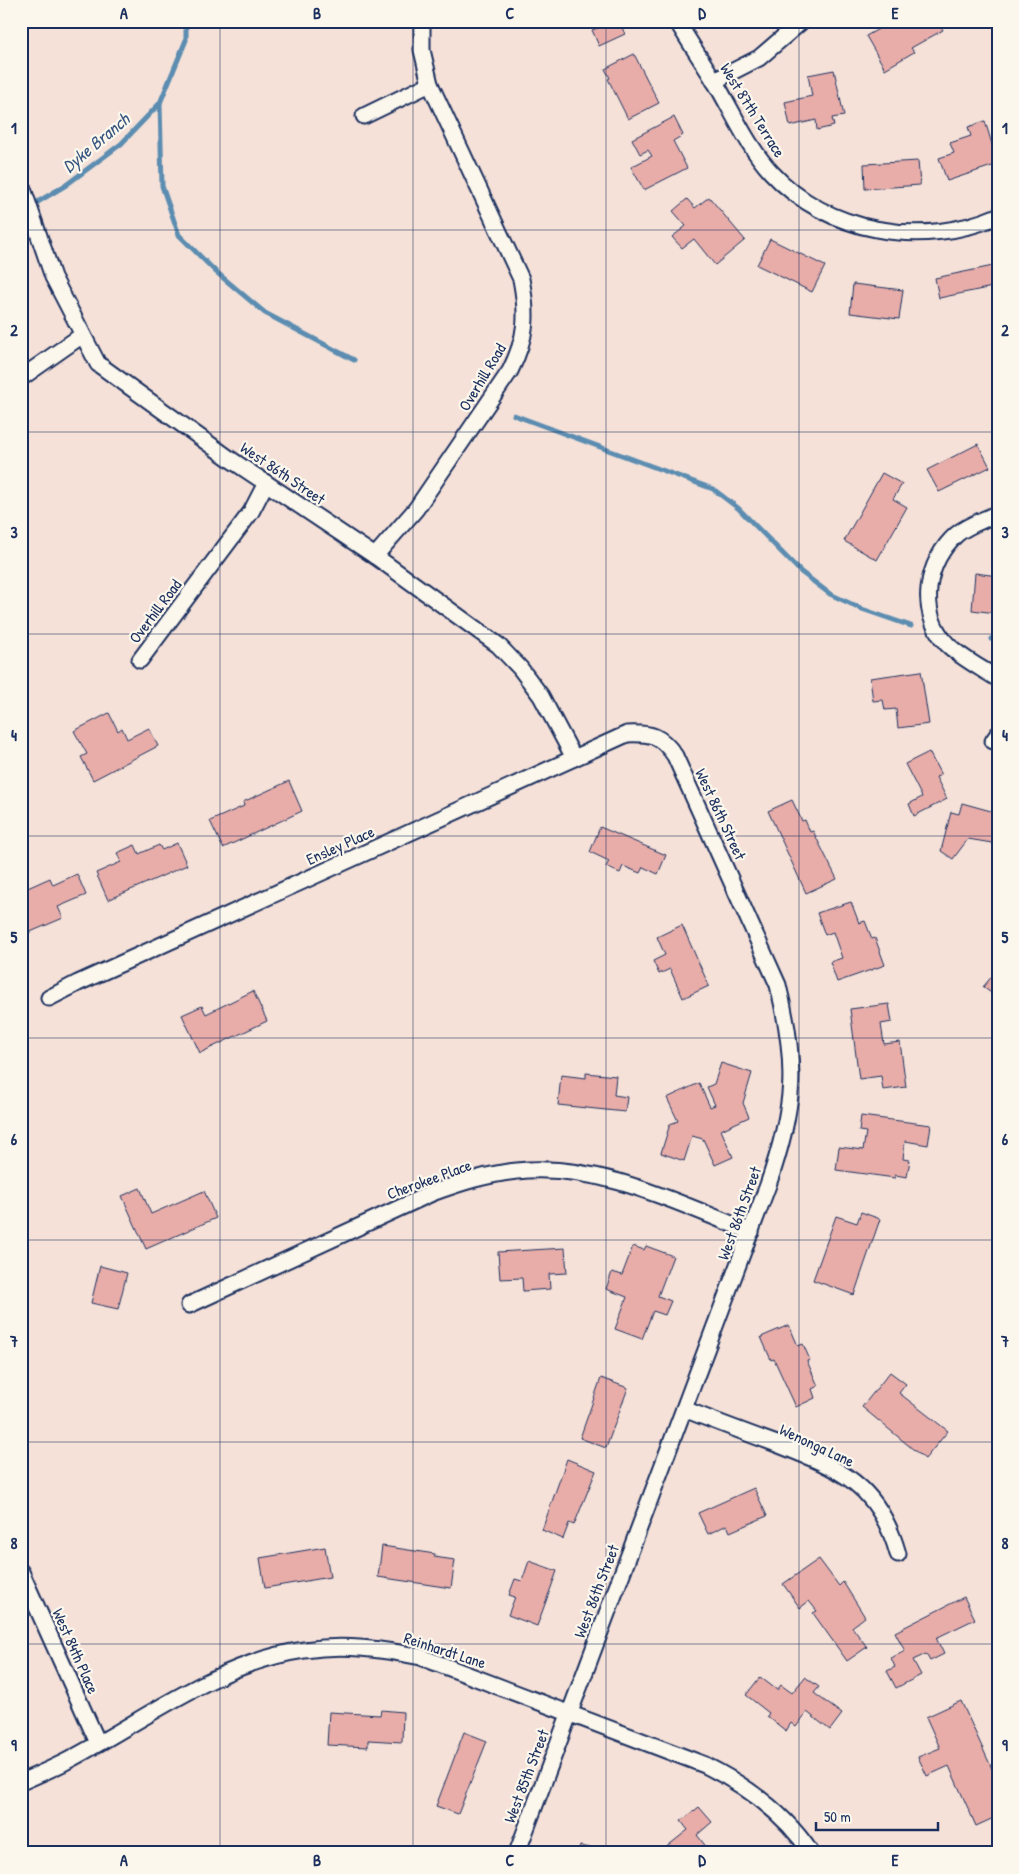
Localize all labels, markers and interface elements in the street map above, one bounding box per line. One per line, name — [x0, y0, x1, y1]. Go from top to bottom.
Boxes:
text: A — [120, 2, 128, 24]
text: B — [313, 2, 321, 24]
text: C — [506, 2, 515, 24]
text: D — [698, 2, 706, 24]
text: E — [891, 2, 899, 24]
street label: West 87th Terrace — [715, 59, 791, 162]
water label: Dyke Branch — [57, 106, 136, 178]
text: 1 — [11, 117, 17, 139]
text: 1 — [1002, 117, 1008, 139]
text: 2 — [10, 319, 18, 341]
text: 2 — [1001, 319, 1009, 341]
street label: Overhill Road — [453, 339, 511, 415]
street label: West 86th Street — [236, 436, 330, 510]
text: 3 — [10, 521, 18, 543]
text: 3 — [1001, 521, 1009, 543]
street label: Overhill Road — [124, 574, 186, 648]
text: 4 — [11, 724, 17, 746]
text: 4 — [1002, 724, 1008, 746]
street label: West 86th Street — [690, 765, 752, 864]
street label: Ensley Place — [302, 820, 378, 870]
text: 5 — [11, 926, 18, 948]
text: 5 — [1002, 926, 1009, 948]
text: 6 — [11, 1128, 18, 1150]
text: 6 — [1002, 1128, 1009, 1150]
street label: Cherokee Place — [384, 1153, 475, 1204]
street label: West 86th Street — [712, 1163, 766, 1263]
text: 7 — [9, 1330, 18, 1352]
text: 7 — [1000, 1330, 1009, 1352]
street label: Wenonga Lane — [776, 1418, 858, 1472]
text: 8 — [11, 1532, 18, 1554]
text: 8 — [1002, 1532, 1009, 1554]
street label: West 86th Street — [568, 1541, 624, 1641]
street label: West 84th Place — [47, 1605, 105, 1698]
street label: Reinhardt Lane — [401, 1626, 489, 1674]
street label: West 85th Street — [498, 1726, 554, 1826]
text: 9 — [11, 1734, 17, 1756]
text: 9 — [1002, 1734, 1008, 1756]
scale bar — [816, 1799, 939, 1831]
text: 50 m — [824, 1806, 851, 1827]
text: A — [120, 1849, 128, 1871]
text: B — [313, 1849, 321, 1871]
text: C — [506, 1849, 515, 1871]
text: D — [698, 1849, 706, 1871]
text: E — [891, 1849, 899, 1871]

